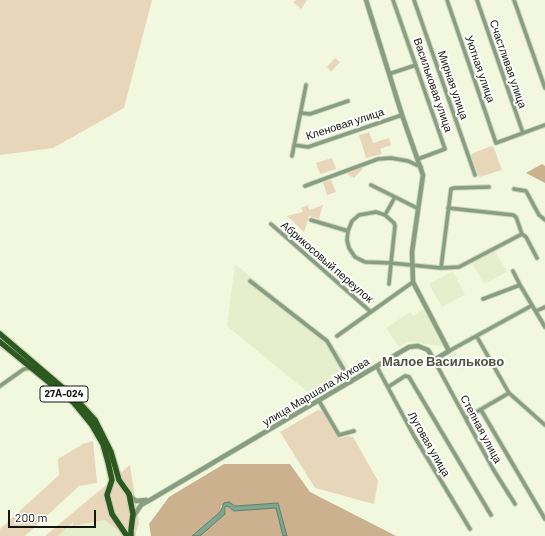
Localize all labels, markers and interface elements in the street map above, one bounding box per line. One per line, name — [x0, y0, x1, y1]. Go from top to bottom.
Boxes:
street label: Счастливая улица — [487, 18, 529, 110]
street label: Уютная улица — [462, 34, 498, 104]
street label: Васильковая улица — [411, 36, 455, 134]
street label: Мирная улица — [435, 49, 471, 121]
street label: Кленовая улица — [304, 105, 386, 143]
street label: Абрикосовый переулок — [278, 218, 376, 306]
district label: Малое Васильково — [382, 354, 504, 370]
street label: улица Маршала Жукова — [260, 355, 372, 429]
road number: 27А-024 — [40, 386, 88, 402]
street label: Степная улица — [457, 393, 505, 465]
street label: Луговая улица — [405, 409, 453, 479]
scale bar — [10, 502, 98, 528]
text: 200 m — [15, 510, 47, 524]

